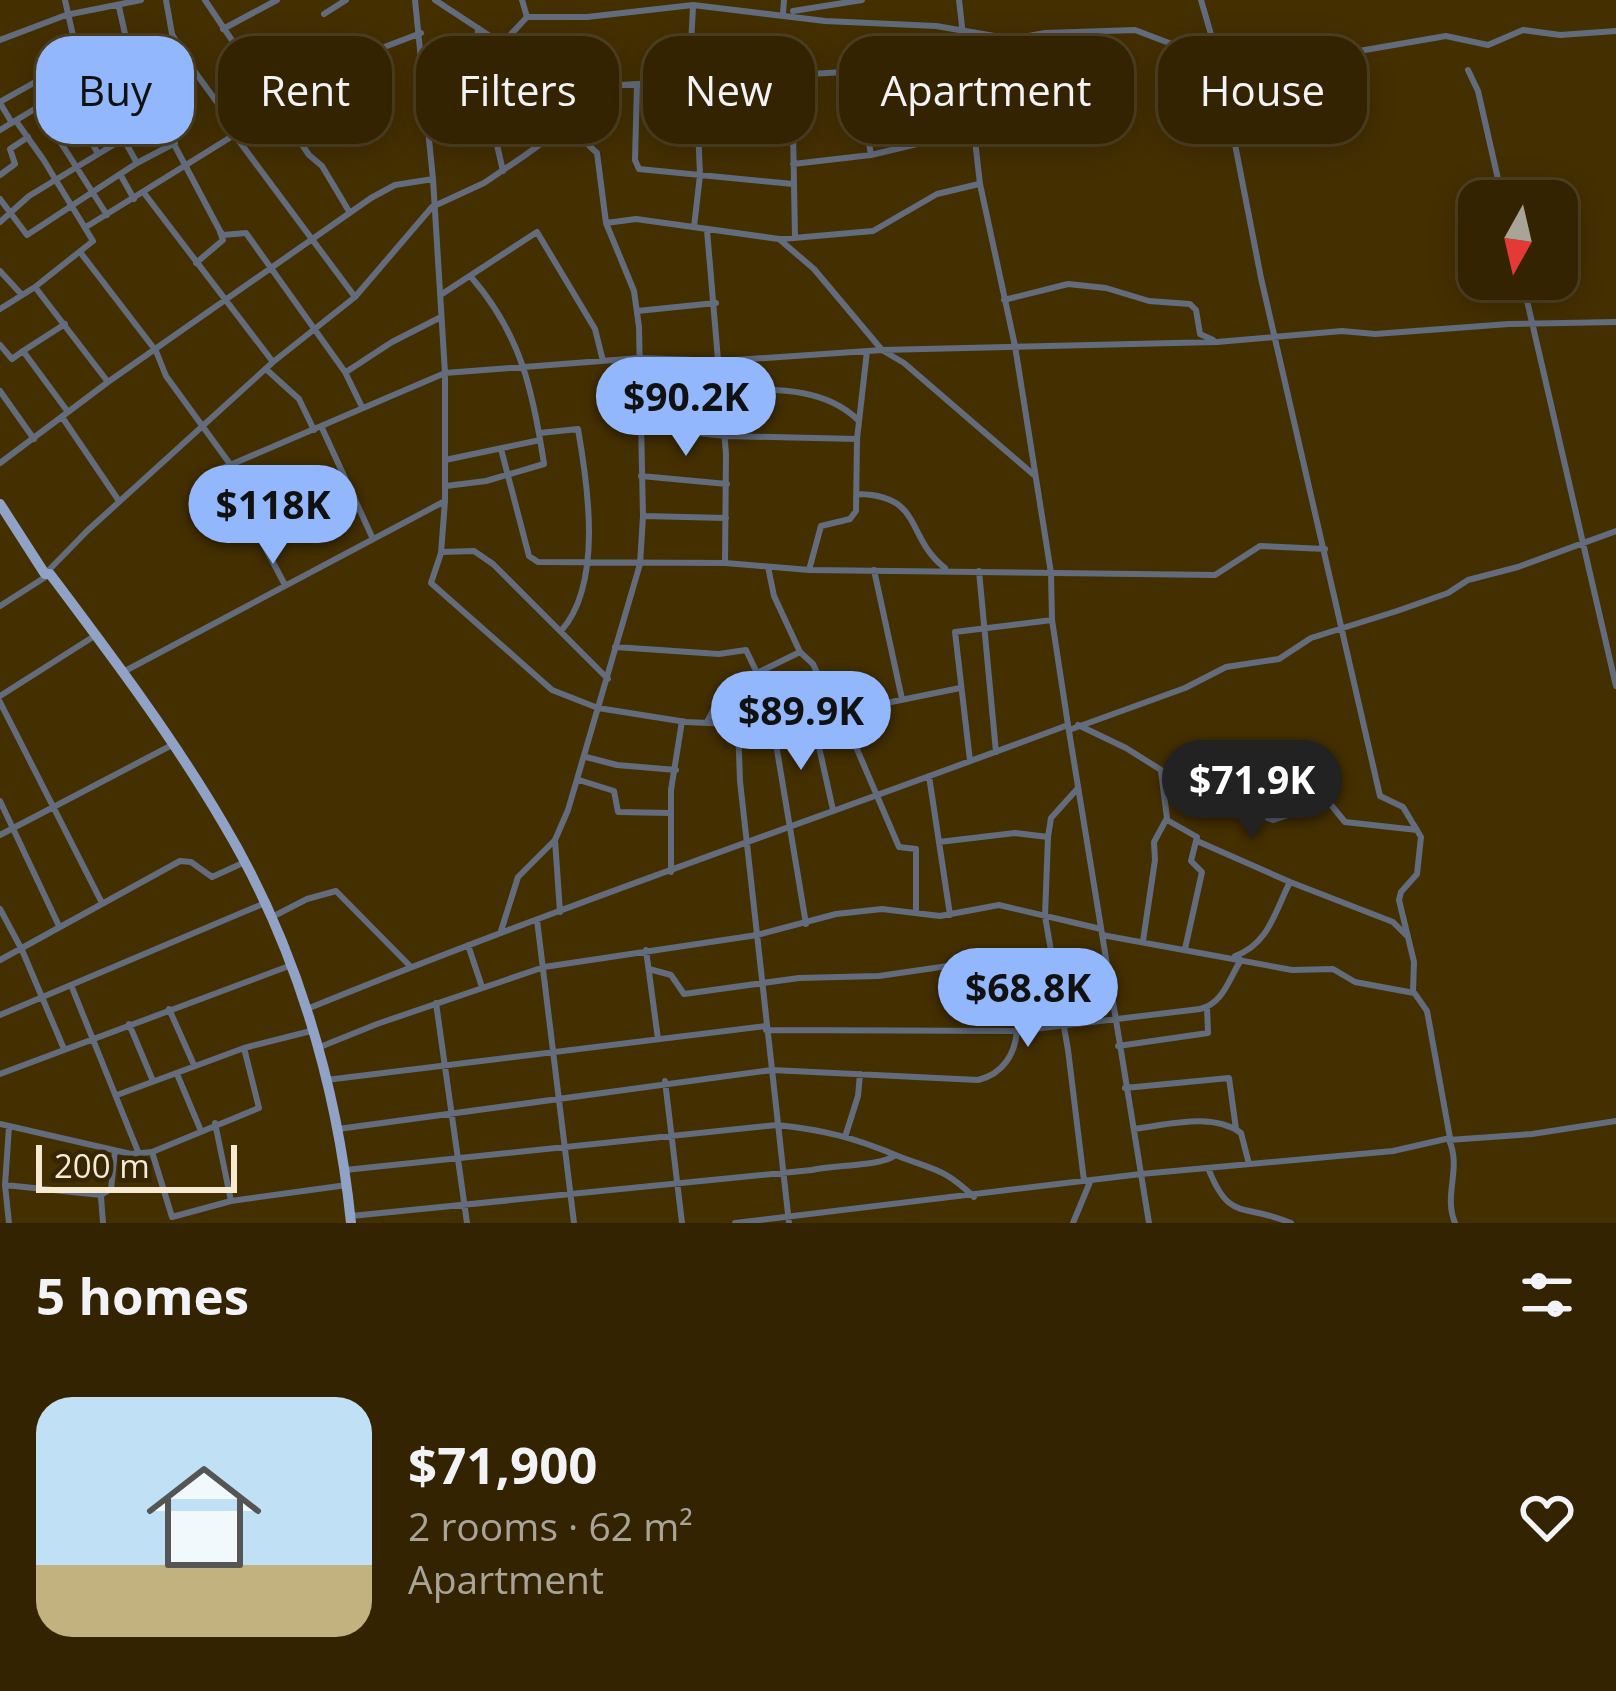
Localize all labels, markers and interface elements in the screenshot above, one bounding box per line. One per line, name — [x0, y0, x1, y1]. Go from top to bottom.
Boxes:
chip: Buy — [36, 36, 194, 144]
chip: Rent — [218, 36, 392, 144]
chip: Filters — [416, 36, 619, 144]
chip: New — [643, 36, 815, 144]
chip: Apartment — [839, 36, 1134, 144]
chip: House — [1158, 36, 1367, 144]
north arrow — [1458, 180, 1578, 300]
map controls — [1458, 180, 1578, 300]
pin: $90.2K — [588, 357, 784, 459]
text: $90.2K — [623, 369, 749, 422]
pin: $118K — [189, 465, 357, 567]
text: $118K — [215, 477, 331, 530]
pin: $89.9K — [703, 671, 899, 773]
text: $89.9K — [738, 683, 864, 736]
pin: $71.9K — [1154, 740, 1350, 842]
text: $71.9K — [1189, 752, 1315, 805]
pin: $68.8K — [930, 948, 1126, 1050]
text: $68.8K — [965, 960, 1091, 1013]
scale bar — [36, 1139, 237, 1192]
text: 200 m — [54, 1143, 150, 1188]
text: 5 homes — [36, 1260, 249, 1330]
icon: filters — [1514, 1262, 1580, 1328]
text: $71,900 — [408, 1429, 598, 1499]
icon: home — [132, 1445, 276, 1589]
icon: heart — [1514, 1484, 1580, 1550]
text: 2 rooms · 62 m² — [408, 1499, 693, 1552]
text: Apartment — [408, 1552, 604, 1605]

